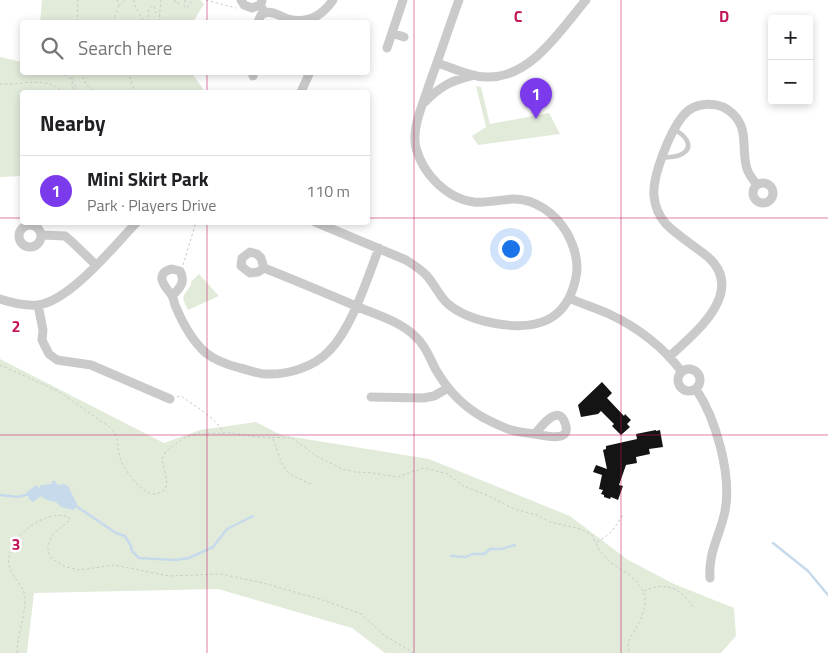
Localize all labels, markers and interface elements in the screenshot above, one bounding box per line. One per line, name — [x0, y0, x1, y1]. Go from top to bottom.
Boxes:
text: C — [514, 4, 523, 28]
text: D — [719, 4, 729, 28]
map controls — [768, 15, 813, 105]
button: + — [768, 15, 813, 60]
search box — [20, 20, 370, 75]
text: Search here — [78, 33, 172, 62]
icon: search — [38, 34, 66, 62]
button: − — [768, 60, 813, 105]
pin: 1 — [520, 78, 552, 119]
text: Nearby — [40, 107, 105, 139]
text: Mini Skirt Park — [87, 164, 209, 193]
text: 1 — [52, 179, 60, 203]
text: 110 m — [306, 179, 350, 203]
text: Park · Players Drive — [87, 193, 216, 217]
your location — [498, 236, 524, 262]
text: 2 — [12, 314, 20, 338]
text: 3 — [12, 532, 20, 556]

